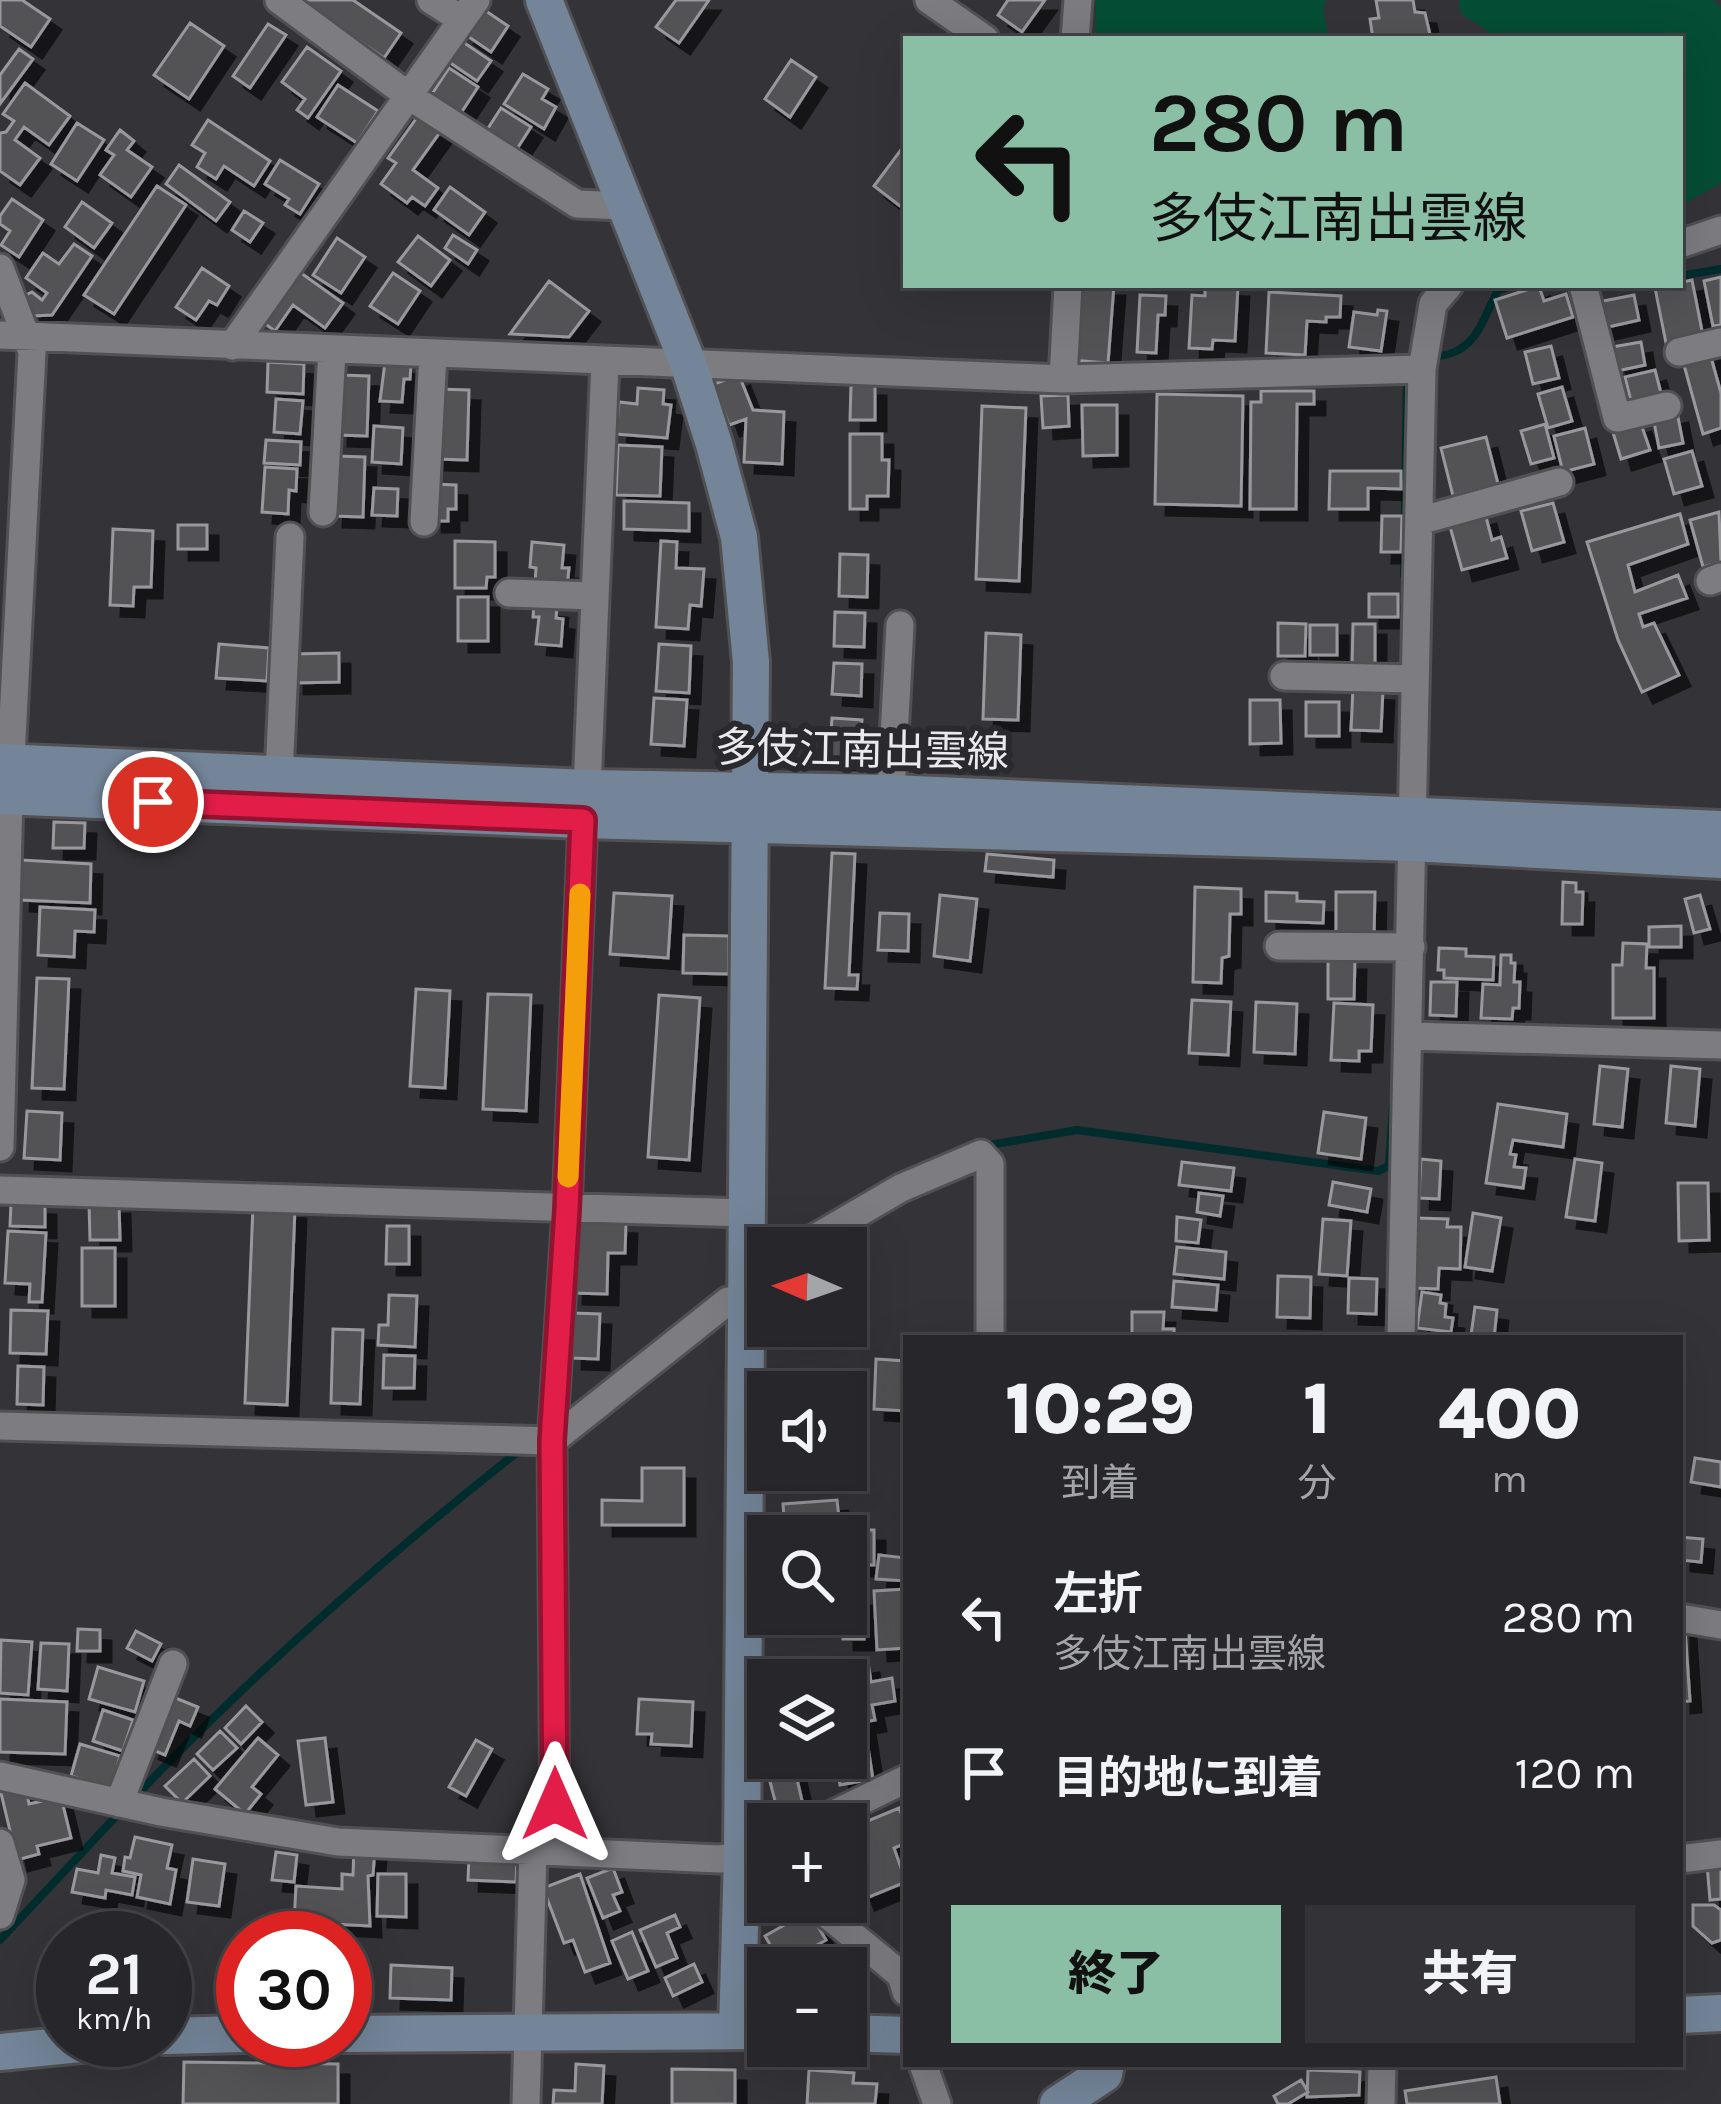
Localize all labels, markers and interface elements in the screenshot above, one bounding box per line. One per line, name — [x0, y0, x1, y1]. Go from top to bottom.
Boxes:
text: 280 m — [1149, 74, 1408, 172]
icon: left — [951, 84, 1107, 240]
text: 多伎江南出雲線 — [1149, 187, 1527, 251]
street label: 多伎江南出雲線 — [715, 722, 1009, 778]
pin — [102, 751, 204, 853]
icon: arrive — [120, 769, 186, 835]
north arrow — [747, 1227, 867, 1347]
map controls — [747, 1227, 867, 2067]
text: 10:29 — [1005, 1367, 1195, 1451]
text: 1 — [1303, 1367, 1331, 1451]
button: sound — [747, 1371, 867, 1491]
text: 400 — [1438, 1372, 1581, 1456]
text: m — [1491, 1456, 1528, 1502]
text: 到着 — [1061, 1460, 1139, 1506]
text: 分 — [1297, 1460, 1336, 1506]
button: search — [747, 1515, 867, 1635]
text: 左折 — [1053, 1568, 1143, 1620]
icon: left — [951, 1584, 1017, 1650]
text: 280 m — [1502, 1591, 1635, 1643]
text: 多伎江南出雲線 — [1053, 1631, 1326, 1677]
button: layers — [747, 1659, 867, 1779]
icon: arrive — [951, 1740, 1017, 1806]
position arrow — [492, 1741, 618, 1867]
text: 120 m — [1515, 1747, 1635, 1799]
text: 目的地に到着 — [1053, 1752, 1323, 1804]
button: + — [747, 1803, 867, 1923]
button: 終了 — [951, 1905, 1281, 2043]
button: 共有 — [1305, 1905, 1635, 2043]
speed limit sign: 30 — [216, 1911, 372, 2067]
text: 21 — [85, 1939, 143, 2009]
button: − — [747, 1947, 867, 2067]
text: km/h — [76, 2001, 152, 2037]

